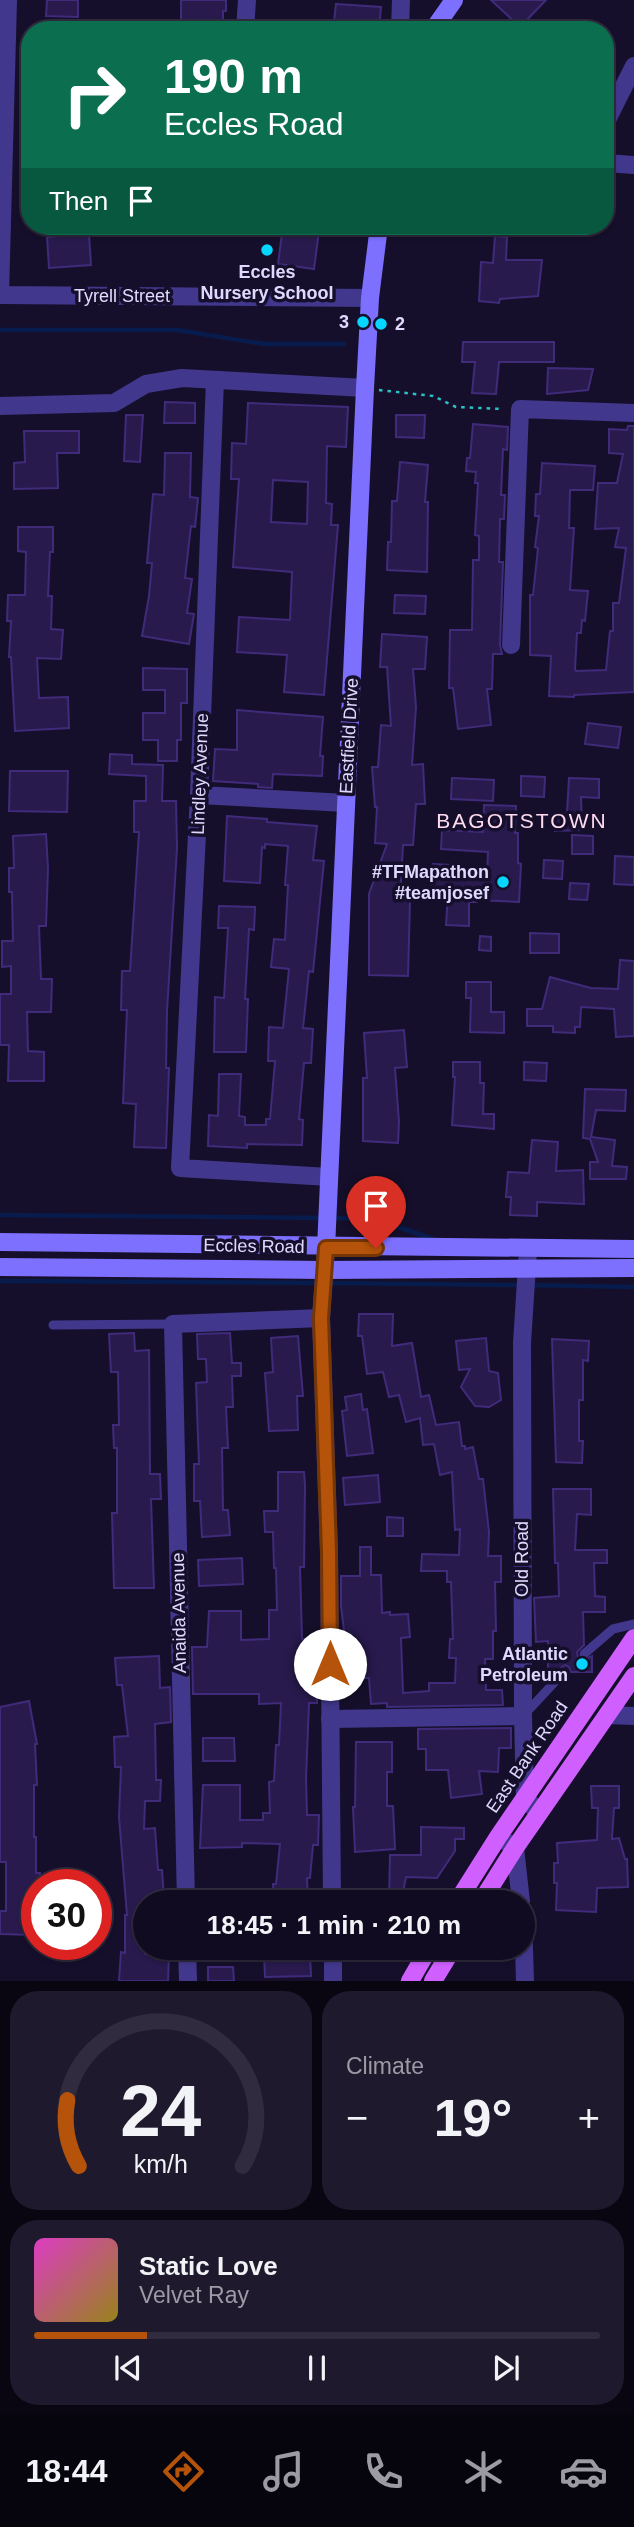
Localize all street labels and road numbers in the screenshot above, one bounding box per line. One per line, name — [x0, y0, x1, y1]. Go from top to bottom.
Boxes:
street label: Tyrell Street — [74, 286, 170, 306]
street label: Eastfield Drive — [336, 678, 362, 794]
street label: Lindley Avenue — [188, 713, 212, 835]
street label: Eccles Road — [203, 1235, 305, 1257]
street label: Old Road — [512, 1521, 532, 1597]
street label: Anaida Avenue — [168, 1552, 190, 1674]
street label: East Bank Road — [482, 1697, 572, 1817]

